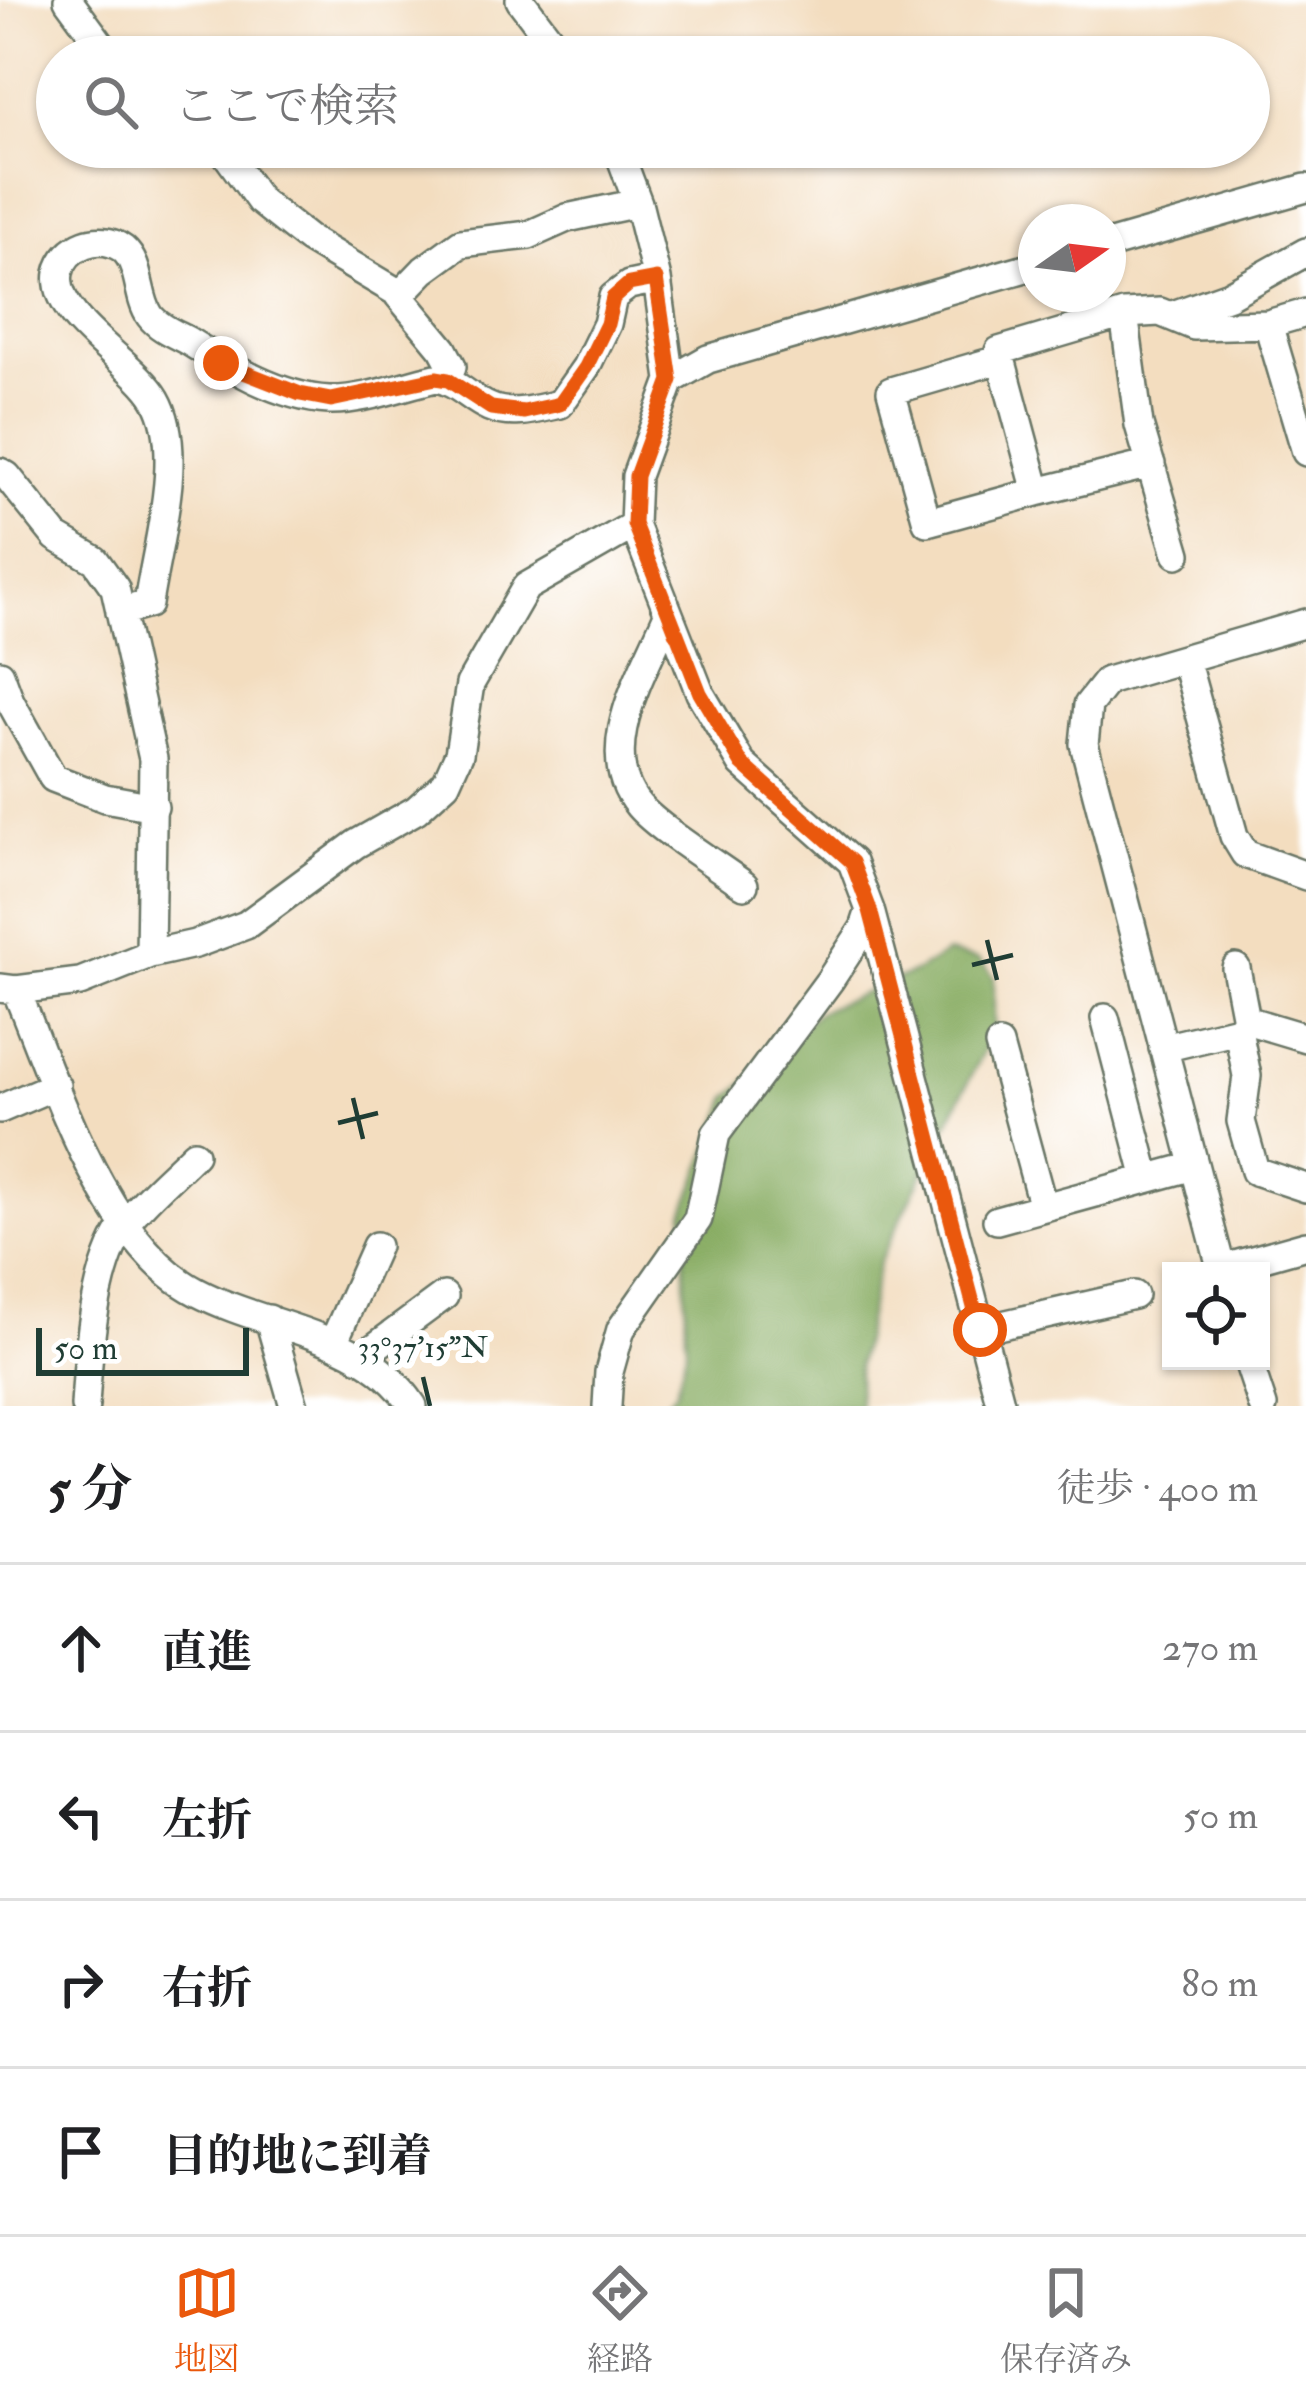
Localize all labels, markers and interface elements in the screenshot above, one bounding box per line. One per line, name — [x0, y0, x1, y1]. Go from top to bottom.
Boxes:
search box — [36, 36, 1270, 168]
icon: search — [78, 69, 144, 135]
text: ここで検索 — [174, 79, 399, 135]
north arrow — [1018, 204, 1126, 312]
route end — [194, 336, 248, 390]
map controls — [1162, 1262, 1270, 1370]
button: locate — [1162, 1262, 1270, 1370]
route start — [953, 1303, 1007, 1357]
scale bar — [36, 1322, 249, 1375]
text: 50 m — [54, 1328, 118, 1369]
text: 33°37'15"N — [358, 1329, 488, 1366]
text: 5 分 — [48, 1458, 132, 1522]
text: 徒歩 · 400 m — [1056, 1464, 1258, 1513]
icon: ahead — [48, 1615, 114, 1681]
text: 270 m — [1162, 1623, 1258, 1672]
text: 直進 — [162, 1625, 252, 1681]
icon: left — [48, 1783, 114, 1849]
text: 50 m — [1183, 1791, 1258, 1840]
text: 左折 — [162, 1793, 252, 1849]
icon: right — [48, 1951, 114, 2017]
text: 80 m — [1181, 1959, 1258, 2008]
text: 右折 — [162, 1961, 252, 2017]
icon: arrive — [48, 2119, 114, 2185]
text: 目的地に到着 — [162, 2129, 432, 2185]
tab: 地図 — [174, 2260, 240, 2380]
tab: 経路 — [587, 2260, 653, 2380]
tab: 保存済み — [1000, 2260, 1132, 2380]

